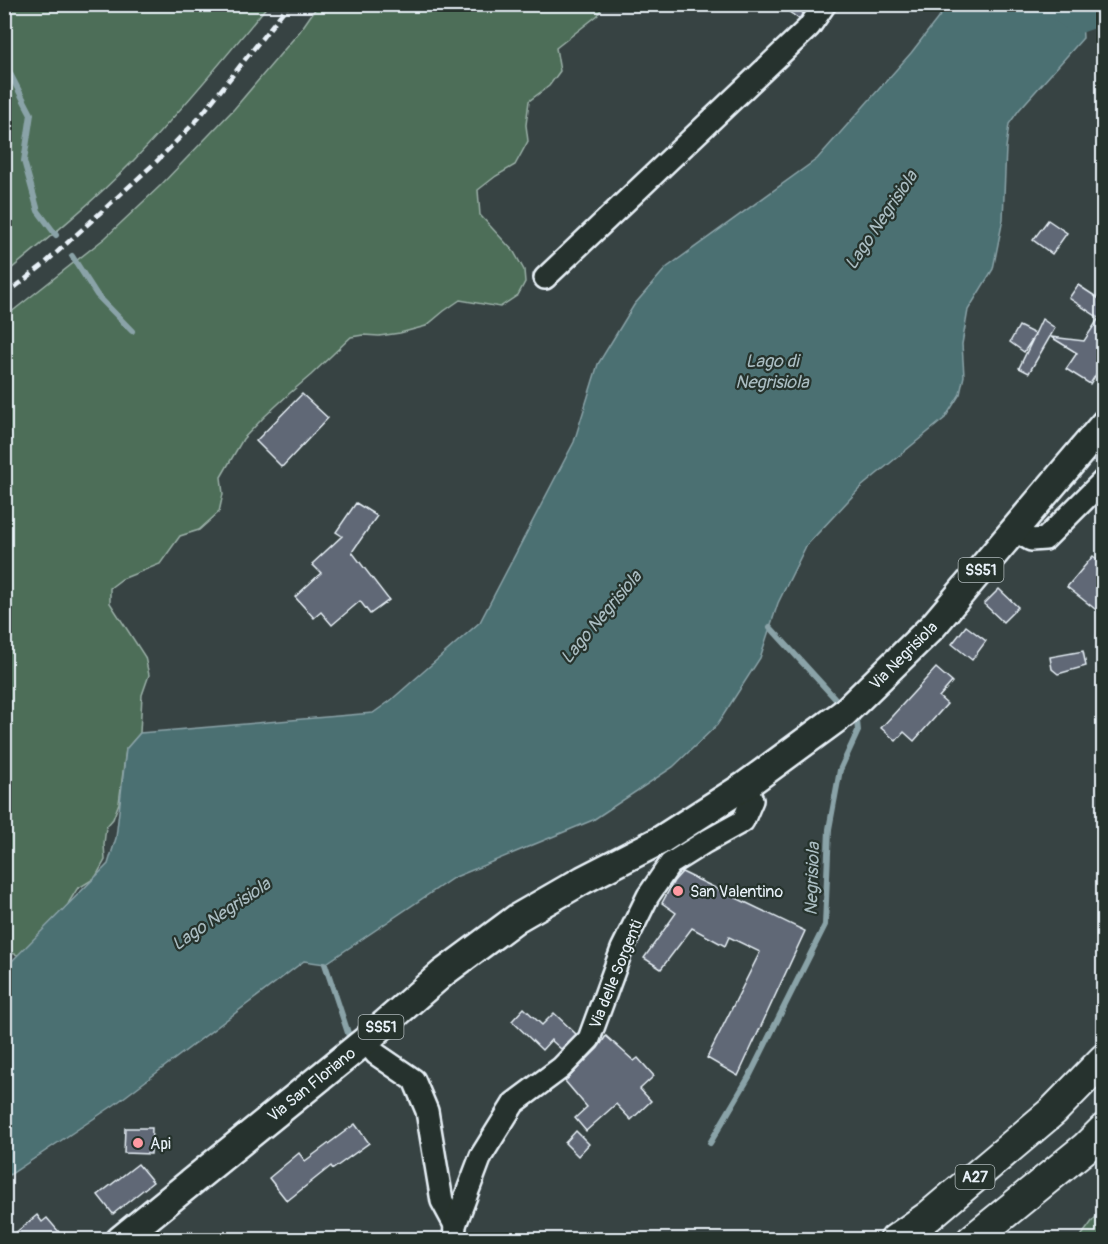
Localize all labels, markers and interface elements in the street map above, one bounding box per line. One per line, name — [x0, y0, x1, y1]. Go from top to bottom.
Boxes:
water label: Lago Negrisiola — [840, 165, 924, 274]
water label: Lago di Negrisiola — [735, 350, 810, 394]
road number: SS51 — [958, 558, 1004, 582]
water label: Lago Negrisiola — [556, 565, 648, 669]
street label: Via Negrisiola — [865, 617, 942, 694]
water label: Negrisiola — [800, 840, 825, 916]
water label: Lago Negrisiola — [167, 872, 276, 956]
place label: San Valentino — [690, 882, 784, 902]
marker: San Valentino — [671, 884, 685, 898]
street label: Via delle Sorgenti — [585, 917, 647, 1032]
road number: SS51 — [358, 1015, 404, 1039]
street label: Via San Floriano — [263, 1043, 360, 1126]
place label: Api — [150, 1134, 171, 1154]
marker: Api — [131, 1136, 145, 1150]
road number: A27 — [956, 1165, 994, 1189]

